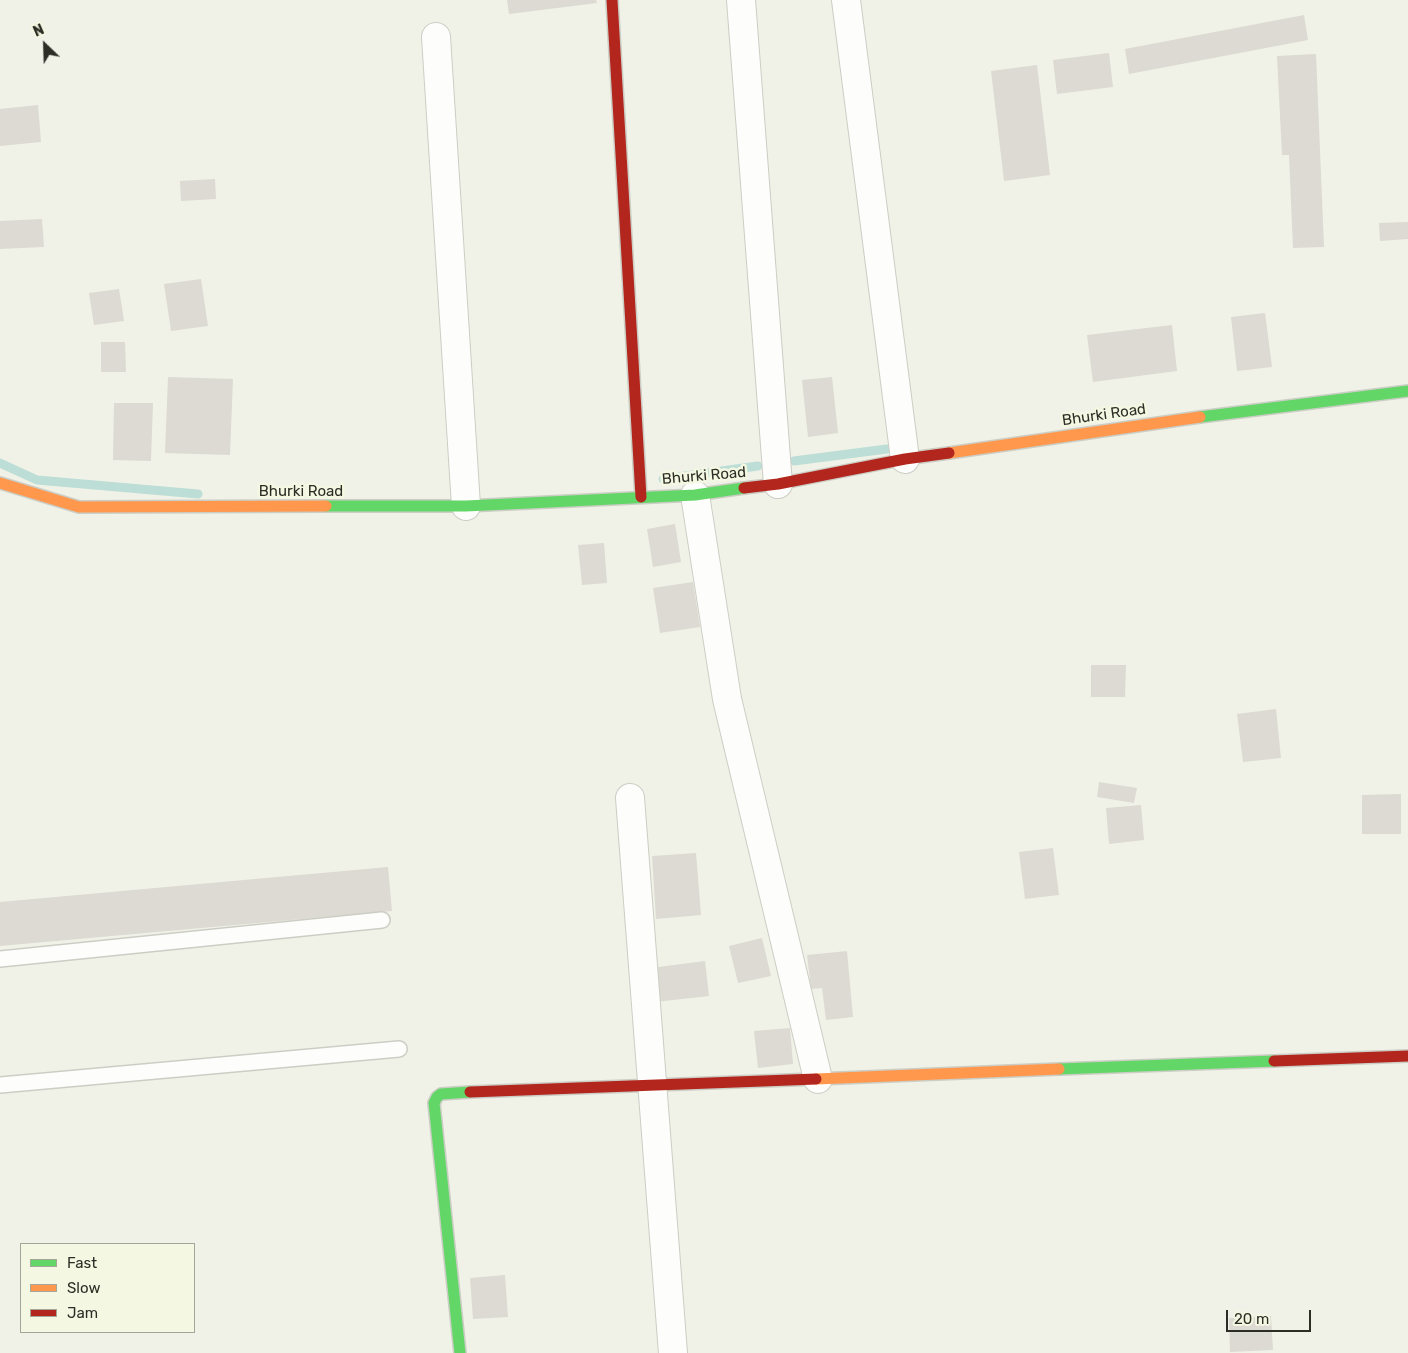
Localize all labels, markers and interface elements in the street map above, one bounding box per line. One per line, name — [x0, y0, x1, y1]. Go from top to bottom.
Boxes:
north arrow — [20, 20, 70, 70]
text: N — [31, 21, 47, 41]
street label: Bhurki Road — [1061, 400, 1147, 430]
street label: Bhurki Road — [661, 463, 747, 489]
street label: Bhurki Road — [259, 483, 343, 501]
legend — [20, 1243, 195, 1333]
text: Fast — [67, 1254, 97, 1272]
text: Slow — [67, 1279, 100, 1297]
scale bar — [1228, 1300, 1313, 1332]
text: Jam — [67, 1304, 98, 1322]
text: 20 m — [1234, 1310, 1269, 1328]

